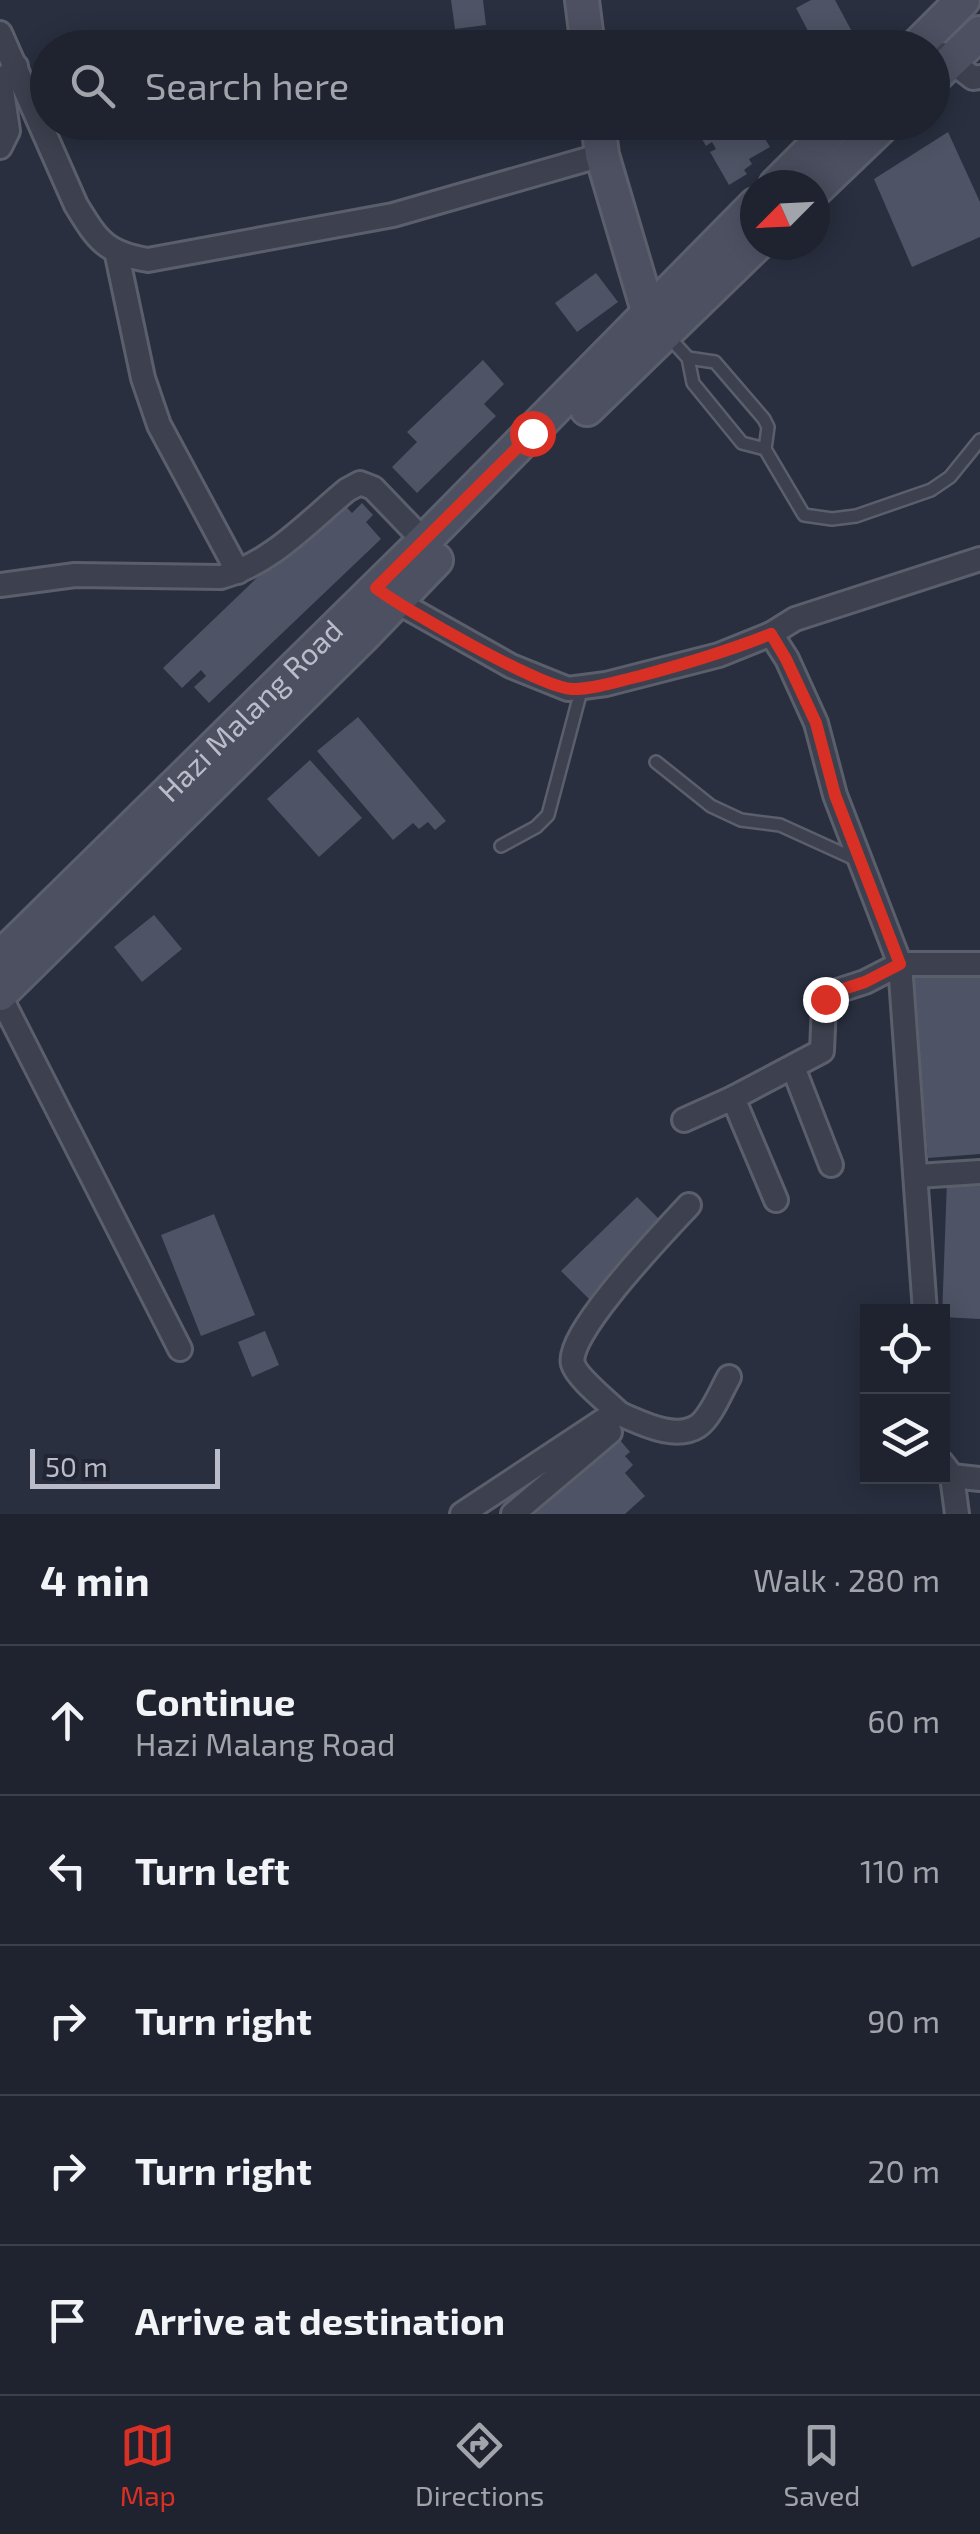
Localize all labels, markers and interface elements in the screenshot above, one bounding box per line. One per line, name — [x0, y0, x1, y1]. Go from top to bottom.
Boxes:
search box — [30, 30, 950, 140]
icon: search — [65, 58, 120, 113]
text: Search here — [145, 62, 349, 108]
north arrow — [740, 170, 830, 260]
route start — [510, 411, 556, 457]
street label: Hazi Malang Road — [150, 611, 349, 808]
route end — [803, 977, 849, 1023]
map controls — [860, 1304, 950, 1484]
button: locate — [860, 1304, 950, 1394]
button: layers — [860, 1394, 950, 1484]
scale bar — [30, 1444, 220, 1488]
text: 50 m — [45, 1449, 108, 1483]
text: 4 min — [40, 1554, 150, 1604]
text: Walk · 280 m — [753, 1560, 940, 1598]
text: Continue — [135, 1678, 295, 1724]
icon: ahead — [40, 1693, 95, 1748]
text: 60 m — [867, 1701, 940, 1739]
text: Hazi Malang Road — [135, 1724, 395, 1762]
icon: left — [40, 1843, 95, 1898]
text: Turn left — [135, 1847, 290, 1893]
text: 110 m — [860, 1851, 940, 1889]
icon: right — [40, 1993, 95, 2048]
text: Turn right — [135, 1997, 312, 2043]
text: 90 m — [867, 2001, 940, 2039]
icon: right — [40, 2143, 95, 2198]
text: Turn right — [135, 2147, 312, 2193]
text: 20 m — [868, 2151, 940, 2189]
icon: arrive — [40, 2293, 95, 2348]
text: Arrive at destination — [135, 2297, 505, 2343]
tab: Map — [120, 2418, 176, 2512]
tab: Directions — [415, 2418, 544, 2512]
tab: Saved — [784, 2418, 860, 2512]

